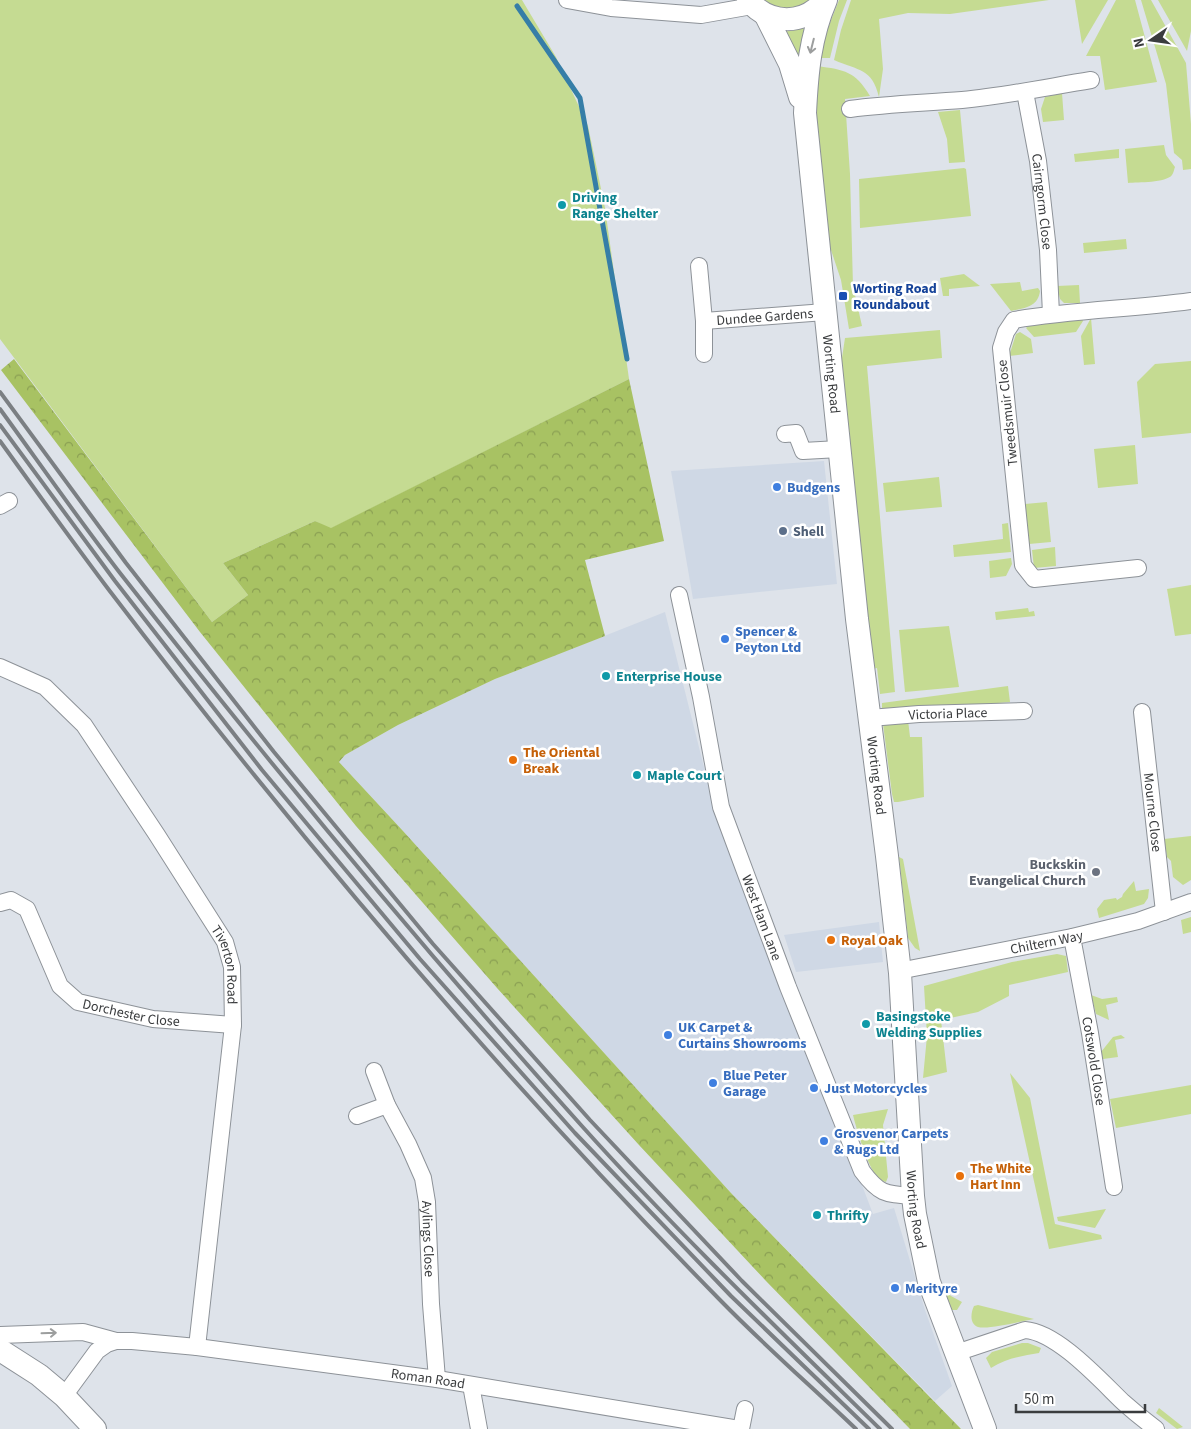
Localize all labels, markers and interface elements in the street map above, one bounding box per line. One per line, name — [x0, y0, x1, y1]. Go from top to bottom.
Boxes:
north arrow — [1126, 15, 1176, 65]
text: N — [1129, 36, 1150, 49]
one-way arrow — [807, 38, 816, 54]
street label: Cairngorm Close — [1026, 152, 1057, 251]
place label: Driving Range Shelter — [572, 188, 659, 224]
marker: Driving Range Shelter — [556, 199, 568, 211]
place label: Worting Road Roundabout — [853, 279, 937, 315]
marker: Worting Road Roundabout — [837, 290, 849, 302]
street label: Dundee Gardens — [716, 304, 814, 331]
street label: Worting Road — [817, 334, 845, 415]
street label: Tweedsmuir Close — [992, 359, 1024, 467]
place label: Budgens — [787, 478, 840, 498]
marker: Budgens — [771, 481, 783, 493]
place label: Shell — [793, 522, 824, 542]
marker: Shell — [777, 525, 789, 537]
place label: Spencer & Peyton Ltd — [735, 622, 801, 658]
marker: Spencer & Peyton Ltd — [719, 633, 731, 645]
place label: Enterprise House — [616, 667, 722, 687]
marker: Enterprise House — [600, 670, 612, 682]
street label: Victoria Place — [908, 703, 988, 726]
street label: Worting Road — [861, 735, 891, 816]
place label: The Oriental Break — [523, 743, 600, 779]
marker: The Oriental Break — [507, 754, 519, 766]
place label: Maple Court — [647, 766, 723, 786]
marker: Maple Court — [631, 769, 643, 781]
street label: Mourne Close — [1138, 772, 1166, 853]
place label: Buckskin Evangelical Church — [969, 855, 1086, 891]
marker: Buckskin Evangelical Church — [1090, 866, 1102, 878]
street label: West Ham Lane — [736, 872, 786, 964]
street label: Tiverton Road — [206, 922, 242, 1005]
street label: Chiltern Way — [1009, 926, 1086, 960]
place label: Royal Oak — [841, 931, 903, 951]
marker: Royal Oak — [825, 934, 837, 946]
street label: Dorchester Close — [81, 994, 180, 1032]
place label: Basingstoke Welding Supplies — [876, 1007, 982, 1043]
street label: Cotswold Close — [1076, 1015, 1110, 1107]
place label: UK Carpet & Curtains Showrooms — [678, 1018, 806, 1054]
marker: Basingstoke Welding Supplies — [860, 1018, 872, 1030]
marker: UK Carpet & Curtains Showrooms — [662, 1029, 674, 1041]
place label: Blue Peter Garage — [723, 1066, 787, 1102]
marker: Blue Peter Garage — [707, 1077, 719, 1089]
place label: Just Motorcycles — [824, 1079, 927, 1099]
marker: Just Motorcycles — [808, 1082, 820, 1094]
place label: Grosvenor Carpets & Rugs Ltd — [834, 1124, 949, 1160]
marker: Grosvenor Carpets & Rugs Ltd — [818, 1135, 830, 1147]
place label: The White Hart Inn — [970, 1159, 1031, 1195]
street label: Worting Road — [901, 1170, 931, 1251]
marker: The White Hart Inn — [954, 1170, 966, 1182]
street label: Aylings Close — [416, 1200, 439, 1277]
place label: Thrifty — [827, 1206, 870, 1226]
marker: Thrifty — [811, 1209, 823, 1221]
place label: Merityre — [905, 1279, 958, 1299]
marker: Merityre — [889, 1282, 901, 1294]
one-way arrow — [40, 1329, 56, 1338]
street label: Roman Road — [390, 1364, 467, 1394]
scale bar — [1016, 1382, 1145, 1414]
text: 50 m — [1024, 1389, 1054, 1410]

